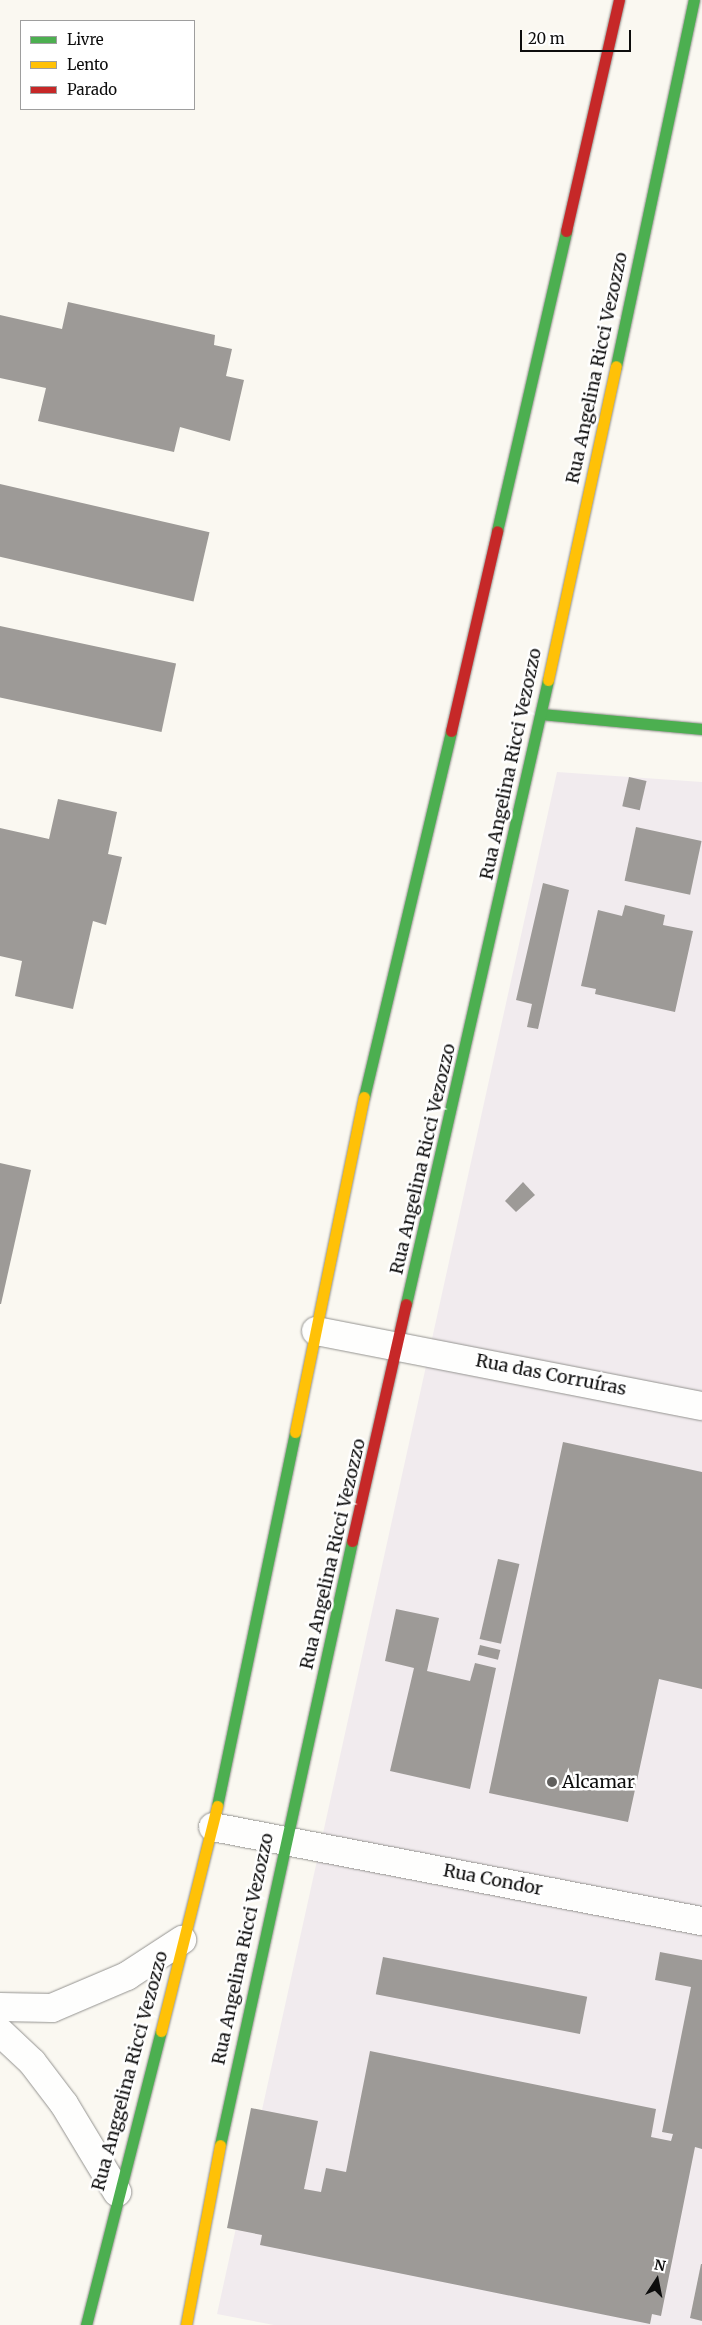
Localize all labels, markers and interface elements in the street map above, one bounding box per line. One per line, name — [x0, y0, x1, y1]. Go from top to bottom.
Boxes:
legend — [20, 20, 195, 110]
scale bar — [522, 20, 633, 52]
text: 20 m — [528, 29, 565, 48]
text: Livre — [67, 30, 104, 49]
text: Lento — [67, 55, 108, 74]
text: Parado — [67, 80, 117, 99]
street label: Rua Angelina Ricci Vezozzo — [562, 250, 632, 486]
street label: Rua Angelina Ricci Vezozzo — [476, 646, 546, 882]
street label: Rua Angelina Ricci Vezozzo — [386, 1042, 460, 1276]
street label: Rua das Corruíras — [474, 1350, 628, 1400]
street label: Rua Angelina Ricci Vezozzo — [296, 1437, 370, 1671]
place label: Alcamar — [562, 1771, 635, 1793]
marker: Alcamar — [546, 1776, 558, 1788]
street label: Rua Angelina Ricci Vezozzo — [208, 1831, 278, 2067]
street label: Rua Condor — [441, 1860, 545, 1900]
street label: Rua Anggelina Ricci Vezozzo — [88, 1949, 172, 2193]
north arrow — [632, 2255, 682, 2305]
text: N — [653, 2255, 667, 2275]

